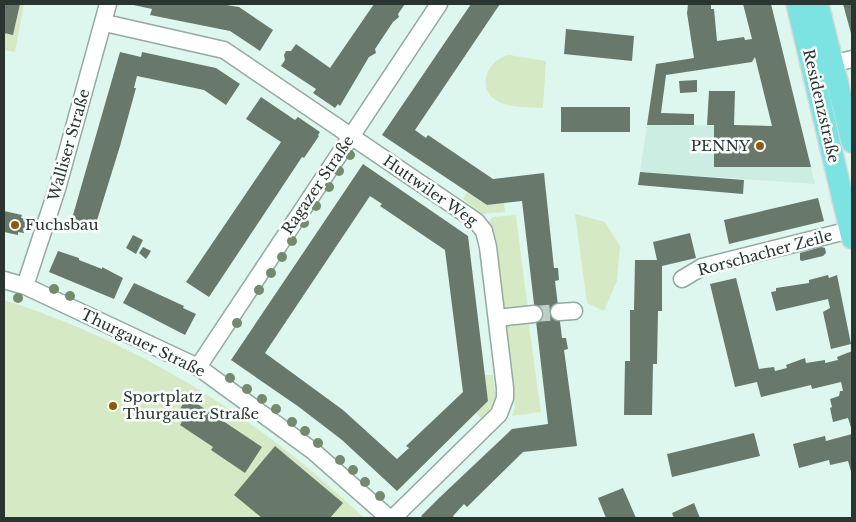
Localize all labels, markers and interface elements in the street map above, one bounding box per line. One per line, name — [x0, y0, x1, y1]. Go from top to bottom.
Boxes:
street label: Residenzstraße — [799, 47, 844, 165]
street label: Walliser Straße — [43, 87, 94, 204]
street label: Ragazer Straße — [278, 132, 358, 238]
place label: PENNY — [691, 136, 751, 155]
marker: PENNY — [754, 140, 766, 152]
street label: Huttwiler Weg — [379, 151, 482, 231]
place label: Fuchsbau — [25, 215, 98, 234]
marker: Fuchsbau — [9, 219, 21, 231]
street label: Rorschacher Zeile — [695, 225, 834, 280]
street label: Thurgauer Straße — [78, 304, 209, 381]
place label: Sportplatz Thurgauer Straße — [123, 387, 259, 423]
marker: Sportplatz Thurgauer Straße — [107, 400, 119, 412]

